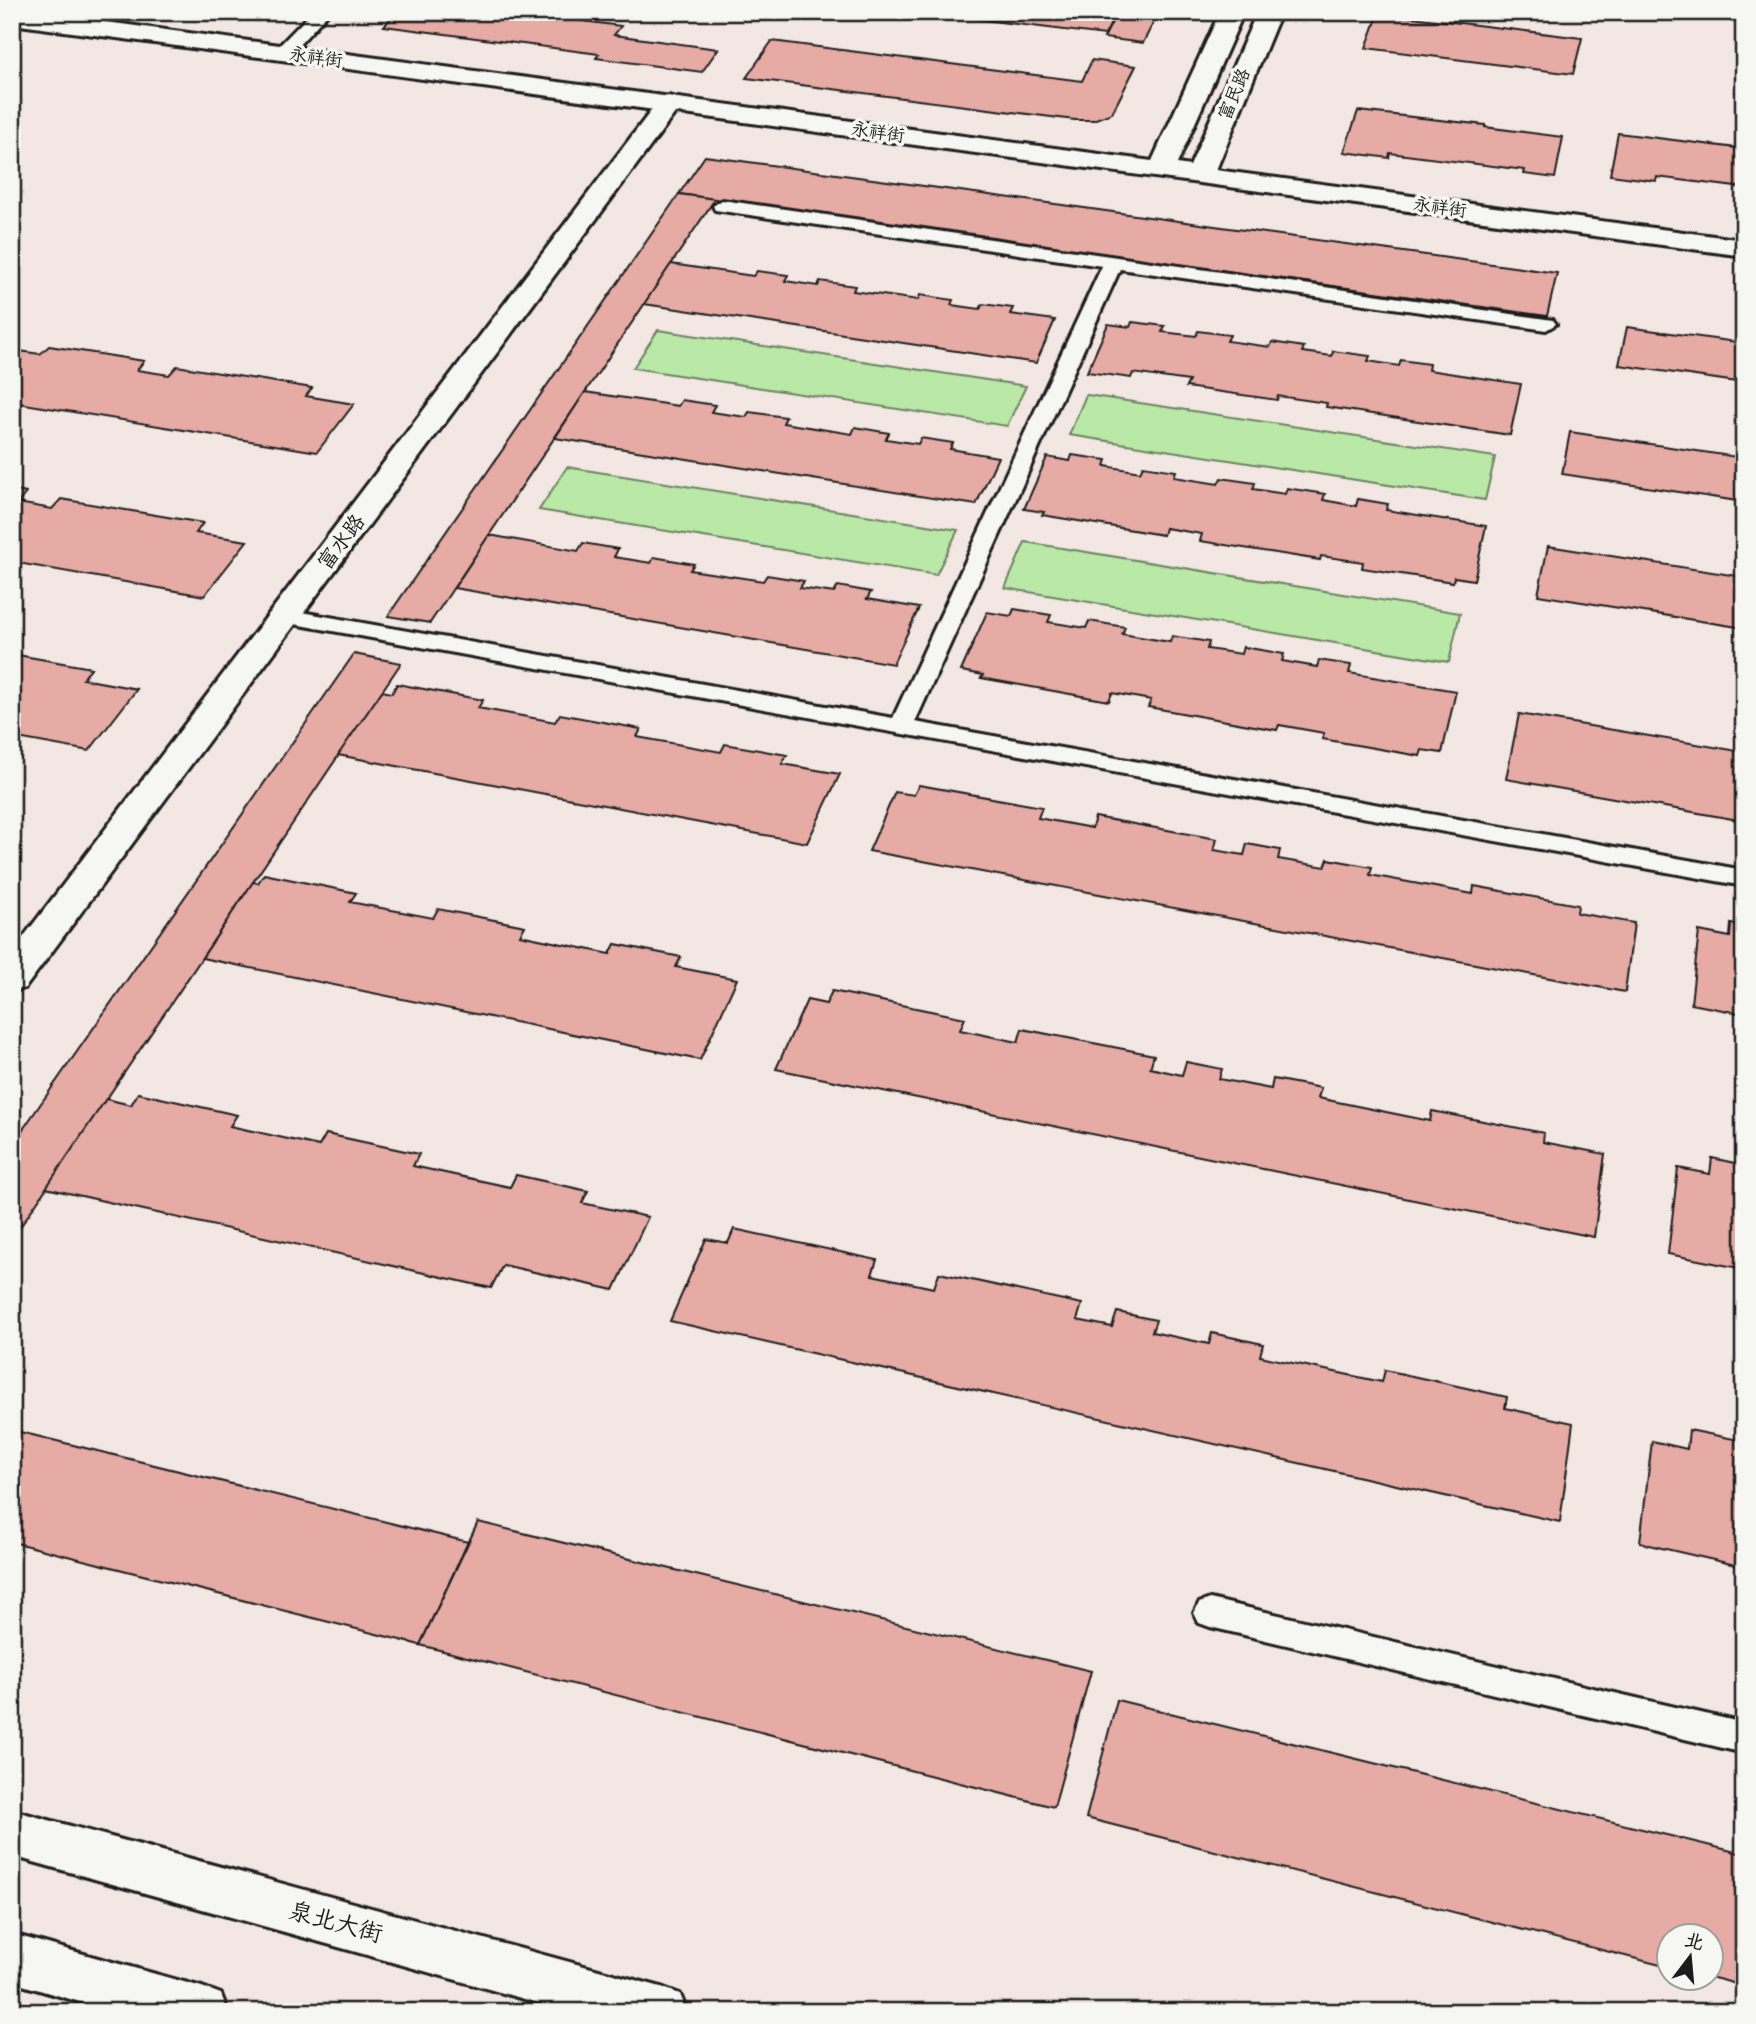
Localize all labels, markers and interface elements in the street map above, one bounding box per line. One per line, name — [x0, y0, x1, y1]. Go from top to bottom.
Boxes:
street label: 永祥街 — [287, 37, 345, 77]
street label: 富民路 — [1209, 63, 1259, 125]
street label: 永祥街 — [849, 112, 907, 152]
street label: 永祥街 — [1411, 187, 1469, 227]
street label: 富水路 — [307, 505, 375, 579]
street label: 泉北大街 — [284, 1889, 388, 1955]
north arrow — [1654, 1923, 1724, 1993]
text: 北 — [1681, 1923, 1708, 1960]

